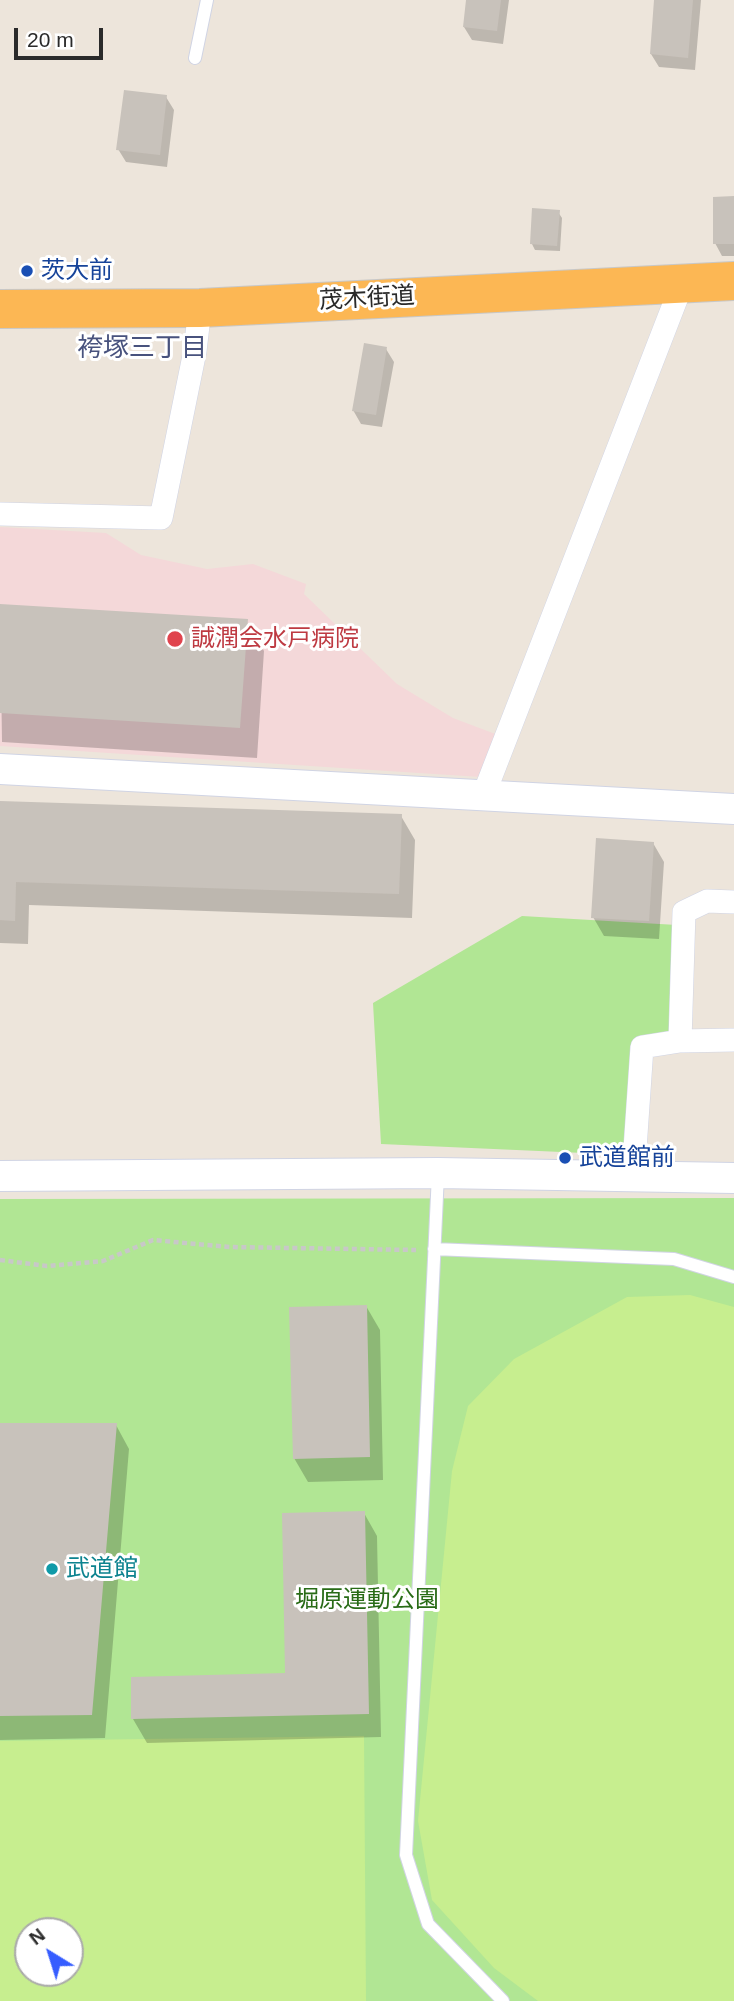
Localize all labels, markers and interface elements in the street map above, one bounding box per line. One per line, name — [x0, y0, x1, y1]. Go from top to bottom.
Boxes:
scale bar — [18, 14, 107, 58]
text: 20 m — [27, 28, 74, 51]
place label: 茨大前 — [41, 257, 113, 285]
marker: 茨大前 — [19, 263, 35, 279]
street label: 茂木街道 — [318, 282, 416, 316]
district label: 袴塚三丁目 — [77, 333, 207, 365]
place label: 誠潤会水戸病院 — [191, 625, 359, 653]
marker: 誠潤会水戸病院 — [165, 629, 185, 649]
place label: 武道館前 — [579, 1144, 675, 1172]
marker: 武道館前 — [557, 1150, 573, 1166]
place label: 武道館 — [66, 1555, 138, 1583]
marker: 武道館 — [44, 1561, 60, 1577]
park label: 堀原運動公園 — [295, 1586, 439, 1614]
north arrow — [14, 1917, 84, 1987]
text: N — [25, 1924, 49, 1949]

